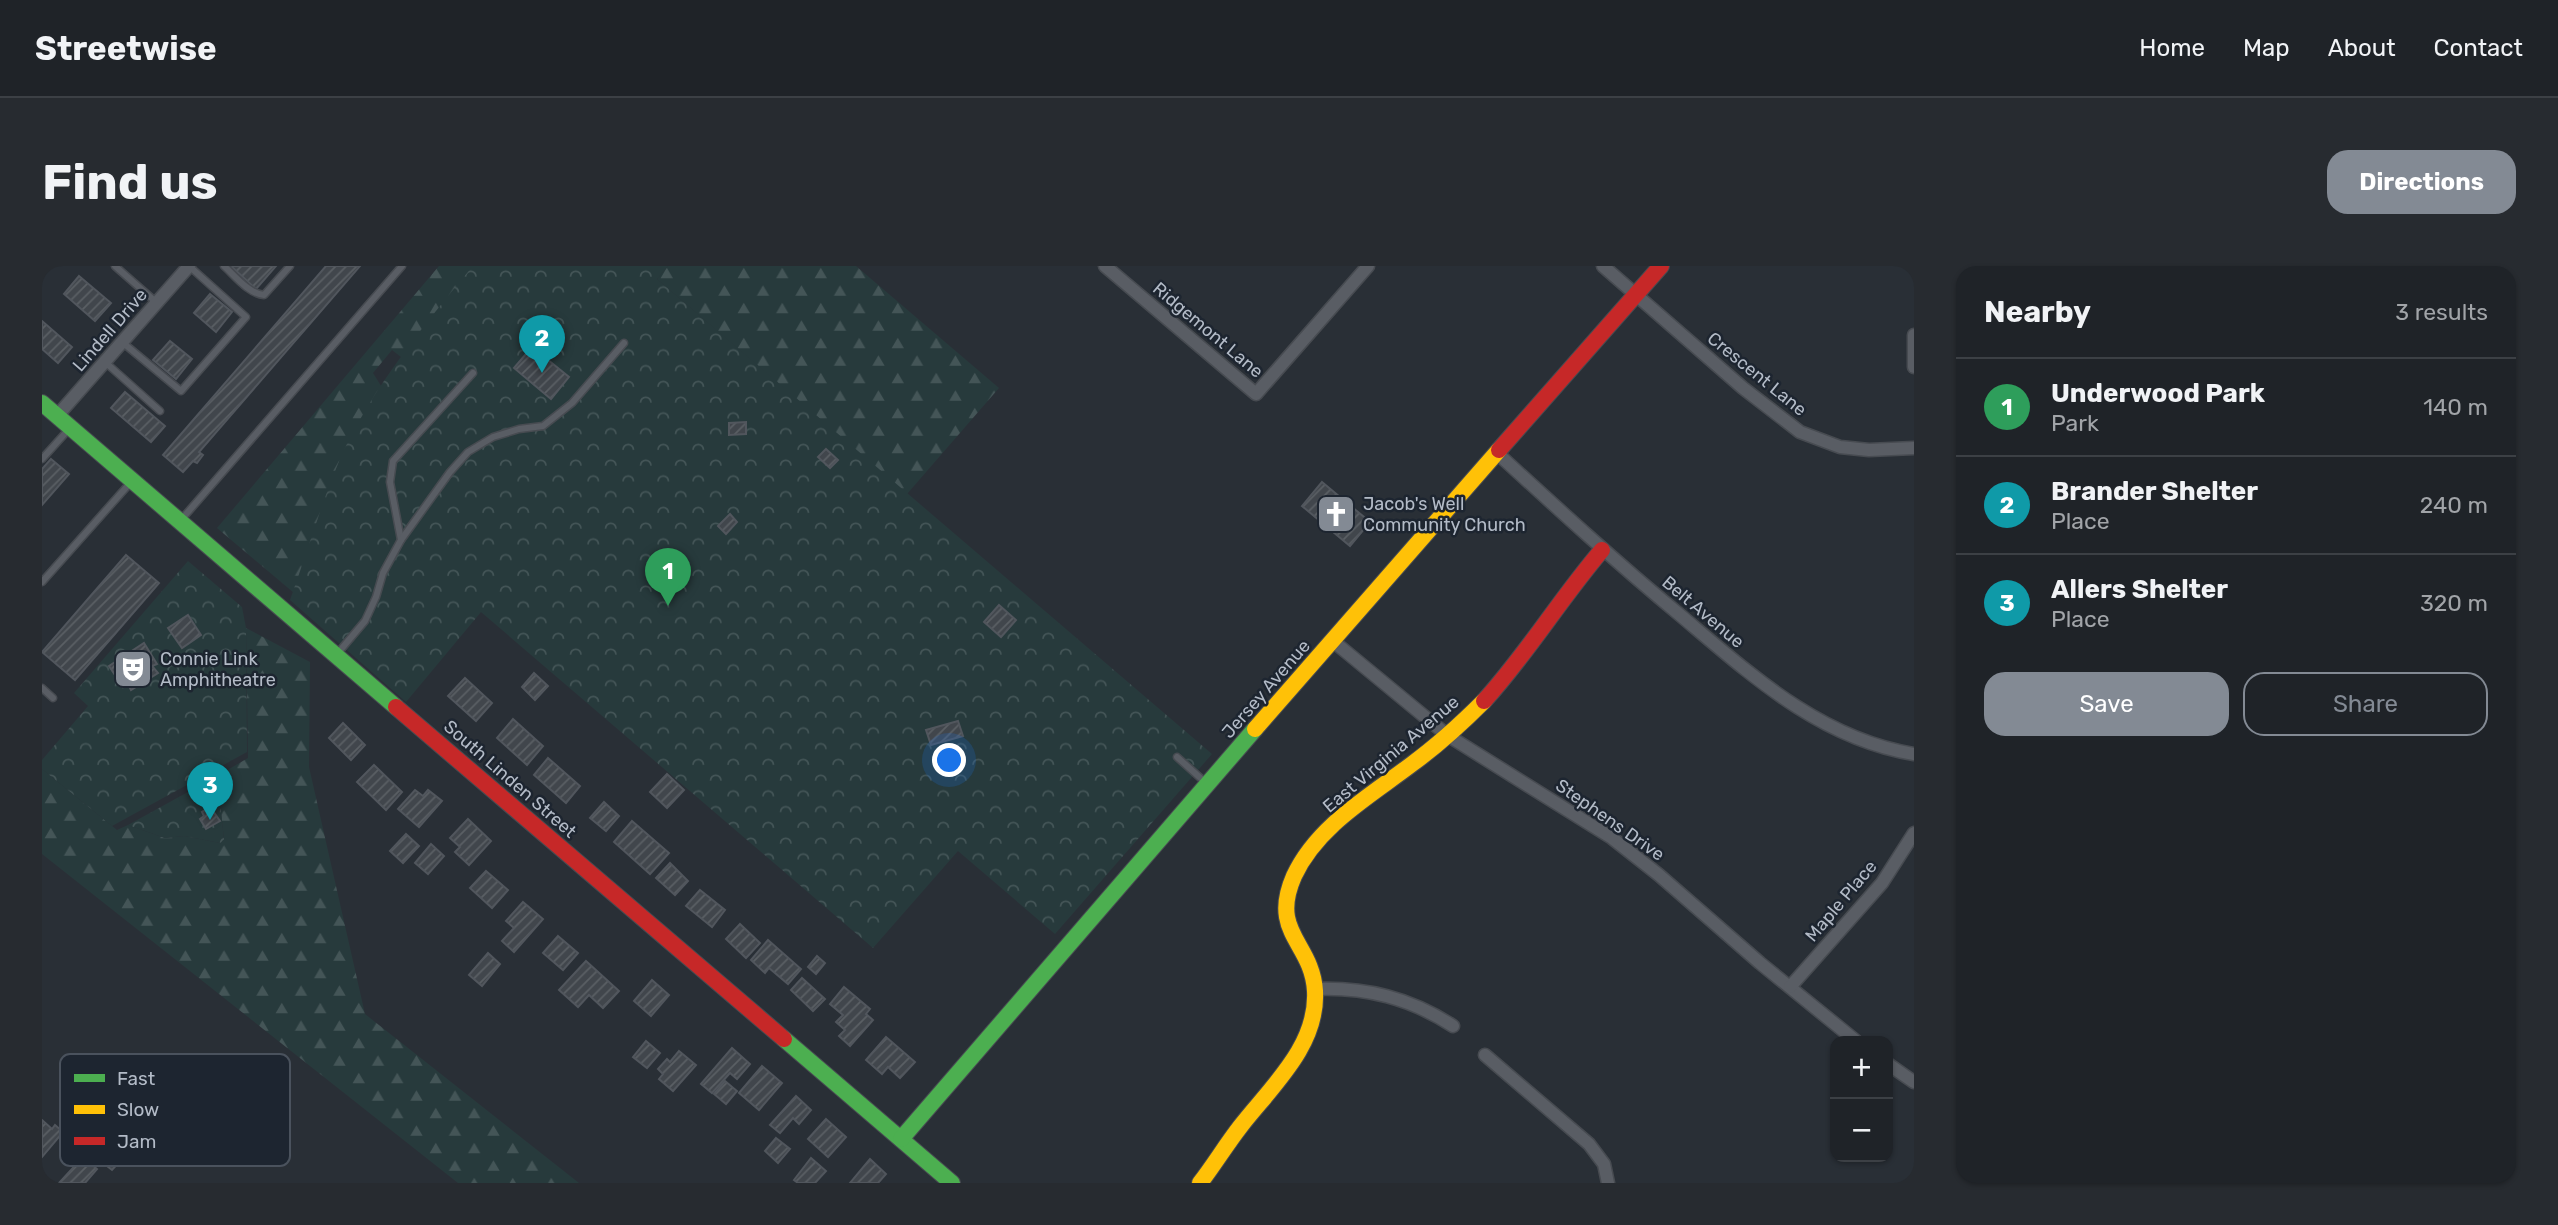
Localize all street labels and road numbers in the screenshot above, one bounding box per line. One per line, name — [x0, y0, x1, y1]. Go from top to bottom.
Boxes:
street label: Ridgemont Lane — [1148, 277, 1268, 383]
street label: Lindell Drive — [68, 284, 152, 376]
street label: Crescent Lane — [1703, 327, 1811, 421]
street label: Belt Avenue — [1657, 571, 1749, 653]
street label: Jersey Avenue — [1217, 635, 1315, 743]
street label: East Virginia Avenue — [1318, 691, 1464, 817]
street label: South Linden Street — [439, 715, 581, 843]
street label: Stephens Drive — [1551, 774, 1669, 866]
street label: Maple Place — [1801, 856, 1881, 946]

